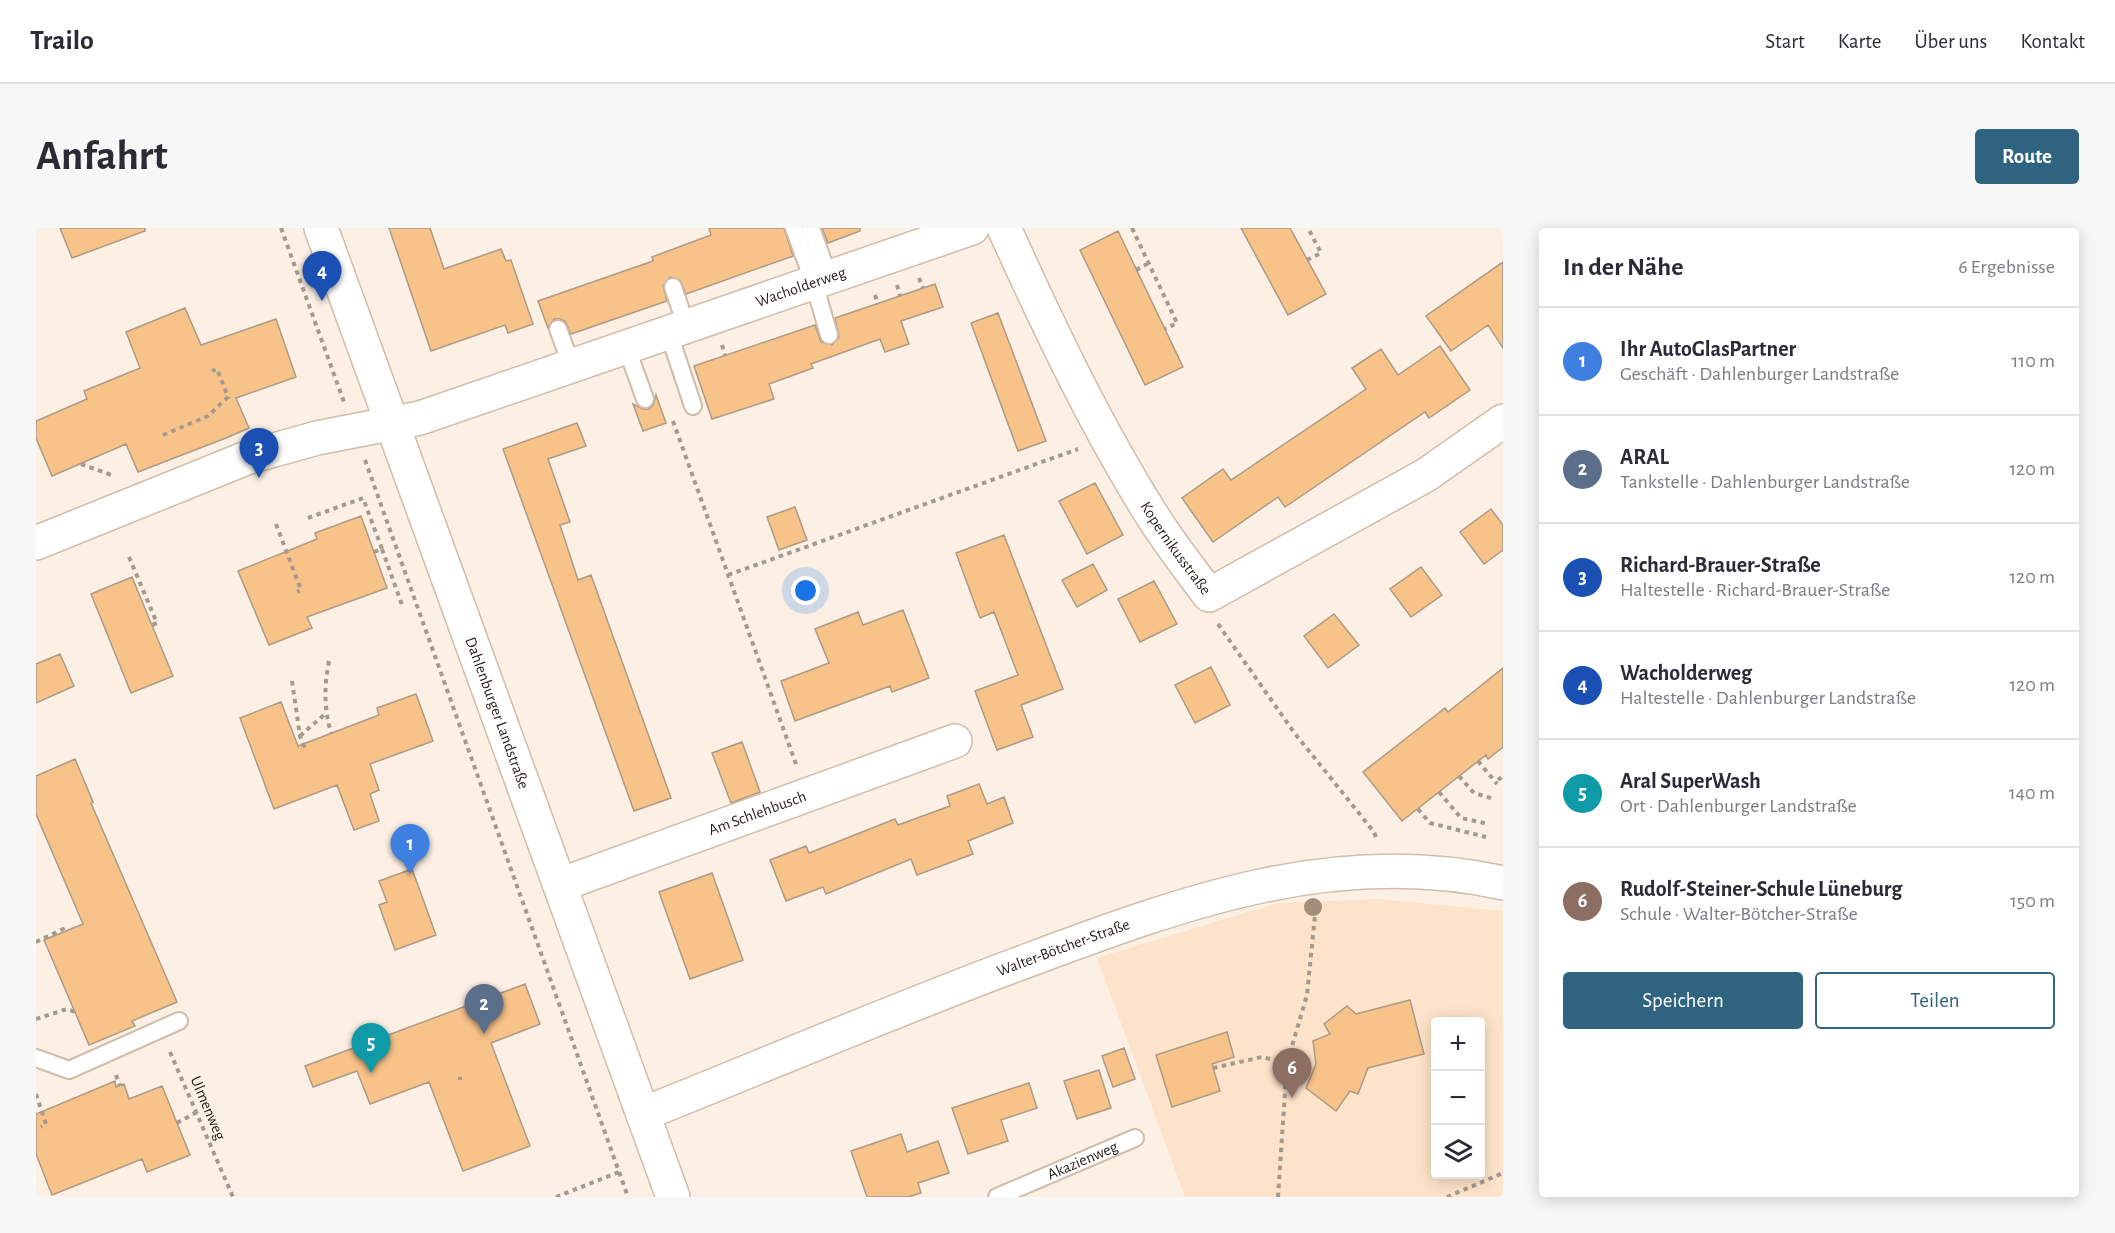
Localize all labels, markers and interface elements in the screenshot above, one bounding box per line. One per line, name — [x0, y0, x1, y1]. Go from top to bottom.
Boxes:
text: Trailo — [30, 27, 94, 55]
text: Start — [1765, 31, 1805, 52]
text: Karte — [1838, 31, 1881, 52]
text: Über uns — [1914, 31, 1987, 52]
text: Kontakt — [2020, 31, 2085, 52]
button: Route — [1975, 129, 2079, 184]
text: Anfahrt — [36, 135, 168, 177]
pin: 4 — [302, 251, 342, 301]
text: In der Nähe — [1563, 254, 1683, 280]
text: 6 Ergebnisse — [1958, 257, 2055, 277]
street label: Wacholderweg — [754, 264, 848, 310]
text: Ihr AutoGlasPartner — [1620, 338, 1796, 360]
text: 1 — [1579, 351, 1586, 371]
text: 110 m — [2011, 351, 2055, 371]
text: Geschäft · Dahlenburger Landstraße — [1620, 364, 1899, 384]
pin: 3 — [240, 428, 278, 478]
text: ARAL — [1620, 446, 1669, 468]
text: 2 — [1578, 459, 1587, 479]
text: 120 m — [2009, 459, 2055, 479]
text: Tankstelle · Dahlenburger Landstraße — [1620, 472, 1910, 492]
street label: Kopernikusstraße — [1137, 499, 1214, 598]
text: Richard-Brauer-Straße — [1620, 554, 1821, 576]
text: 3 — [1578, 567, 1587, 587]
text: 120 m — [2009, 567, 2055, 587]
your location — [791, 576, 820, 605]
text: Haltestelle · Richard-Brauer-Straße — [1620, 580, 1890, 600]
street label: Dahlenburger Landstraße — [462, 635, 532, 791]
text: Wacholderweg — [1620, 662, 1752, 684]
text: 4 — [1577, 675, 1588, 695]
text: 120 m — [2009, 675, 2055, 695]
text: Haltestelle · Dahlenburger Landstraße — [1620, 688, 1916, 708]
text: Aral SuperWash — [1620, 770, 1761, 792]
text: 5 — [1578, 783, 1587, 803]
text: 140 m — [2009, 783, 2055, 803]
street label: Am Schlehbusch — [706, 788, 808, 838]
text: Ort · Dahlenburger Landstraße — [1620, 796, 1857, 816]
pin: 1 — [390, 824, 430, 874]
text: Rudolf-Steiner-Schule Lüneburg — [1620, 878, 1902, 900]
text: 6 — [1578, 891, 1587, 911]
text: 150 m — [2010, 891, 2055, 911]
text: Schule · Walter-Bötcher-Straße — [1620, 904, 1858, 924]
street label: Walter-Bötcher-Straße — [995, 916, 1132, 979]
button: Speichern — [1563, 972, 1803, 1029]
button: Teilen — [1815, 972, 2055, 1029]
pin: 2 — [464, 984, 504, 1034]
map controls — [1431, 1017, 1485, 1179]
button: + — [1431, 1017, 1485, 1071]
pin: 5 — [352, 1024, 390, 1073]
pin: 6 — [1272, 1048, 1312, 1098]
button: − — [1431, 1071, 1485, 1125]
street label: Ulmenweg — [187, 1074, 229, 1142]
button: layers — [1431, 1125, 1485, 1179]
street label: Akazienweg — [1045, 1138, 1120, 1183]

